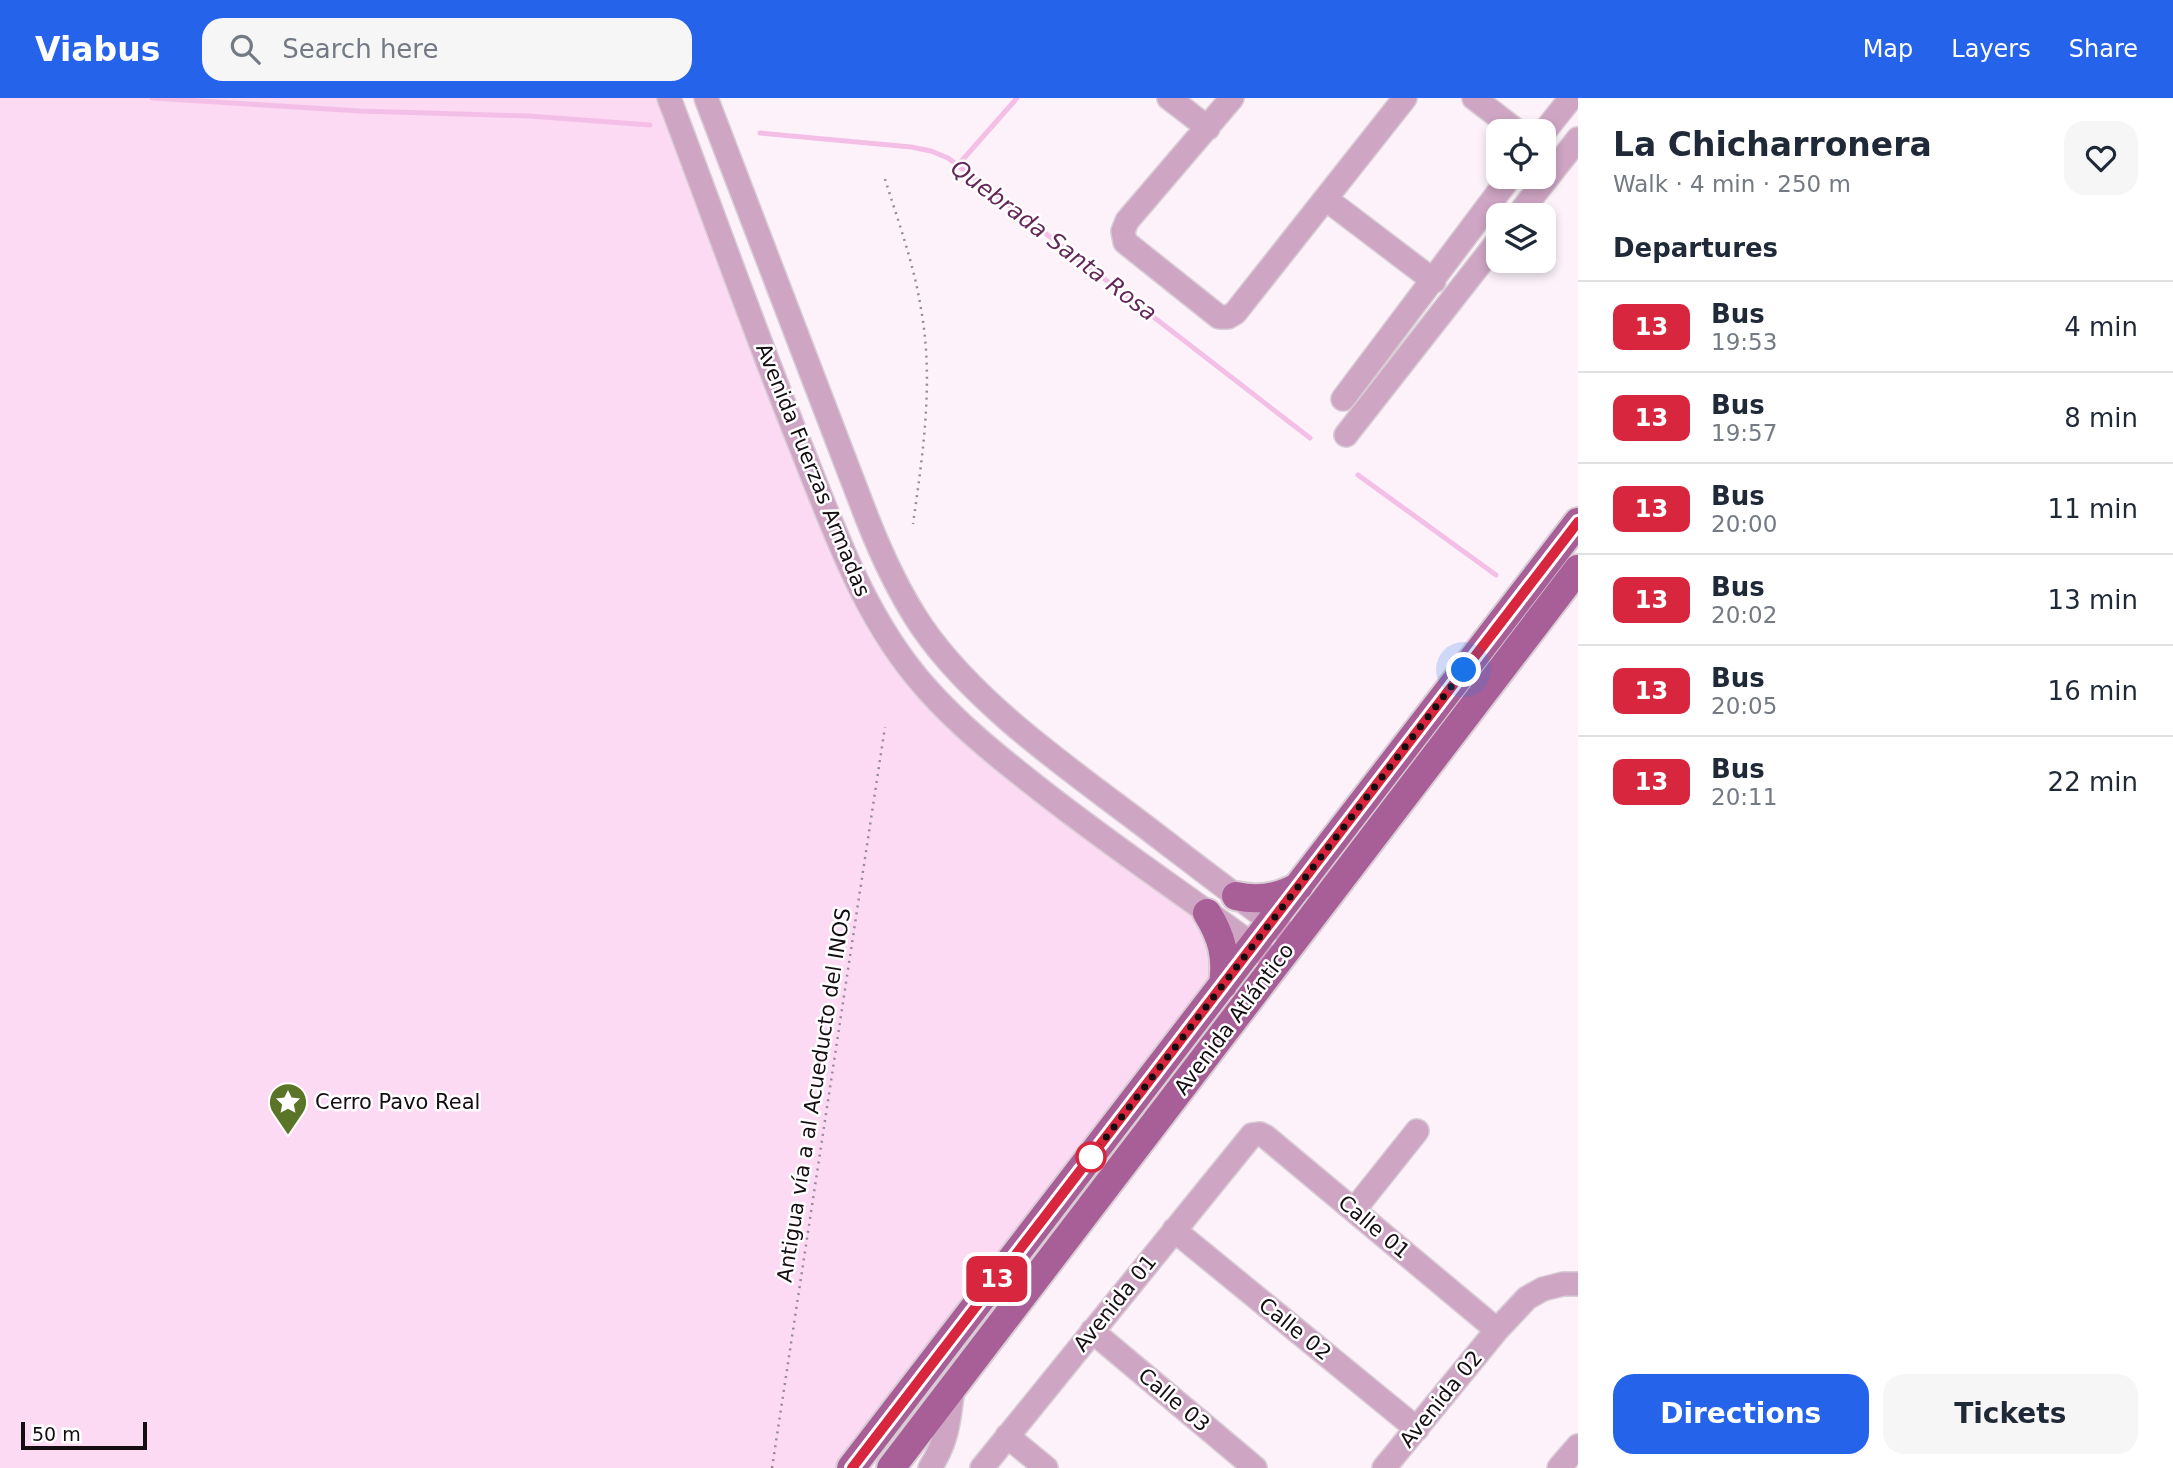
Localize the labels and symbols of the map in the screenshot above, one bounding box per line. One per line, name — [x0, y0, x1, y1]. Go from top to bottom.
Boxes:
water label: Quebrada Santa Rosa — [946, 154, 1162, 326]
street label: Avenida Fuerzas Armadas — [751, 340, 875, 600]
your location — [1446, 652, 1481, 687]
street label: Antigua vía a al Acueducto del INOS — [773, 906, 855, 1284]
street label: Avenida Atlántico — [1169, 939, 1299, 1099]
place icon: Cerro Pavo Real — [267, 1081, 309, 1136]
place label: Cerro Pavo Real — [315, 1090, 480, 1114]
unlabelled marker — [1076, 1142, 1106, 1172]
street label: Calle 01 — [1334, 1190, 1414, 1264]
street label: Avenida 01 — [1069, 1250, 1161, 1356]
line badge: 13 — [965, 1256, 1028, 1302]
street label: Calle 02 — [1254, 1293, 1336, 1365]
street label: Avenida 02 — [1395, 1346, 1487, 1452]
street label: Calle 03 — [1134, 1363, 1214, 1437]
scale bar — [21, 1419, 147, 1451]

